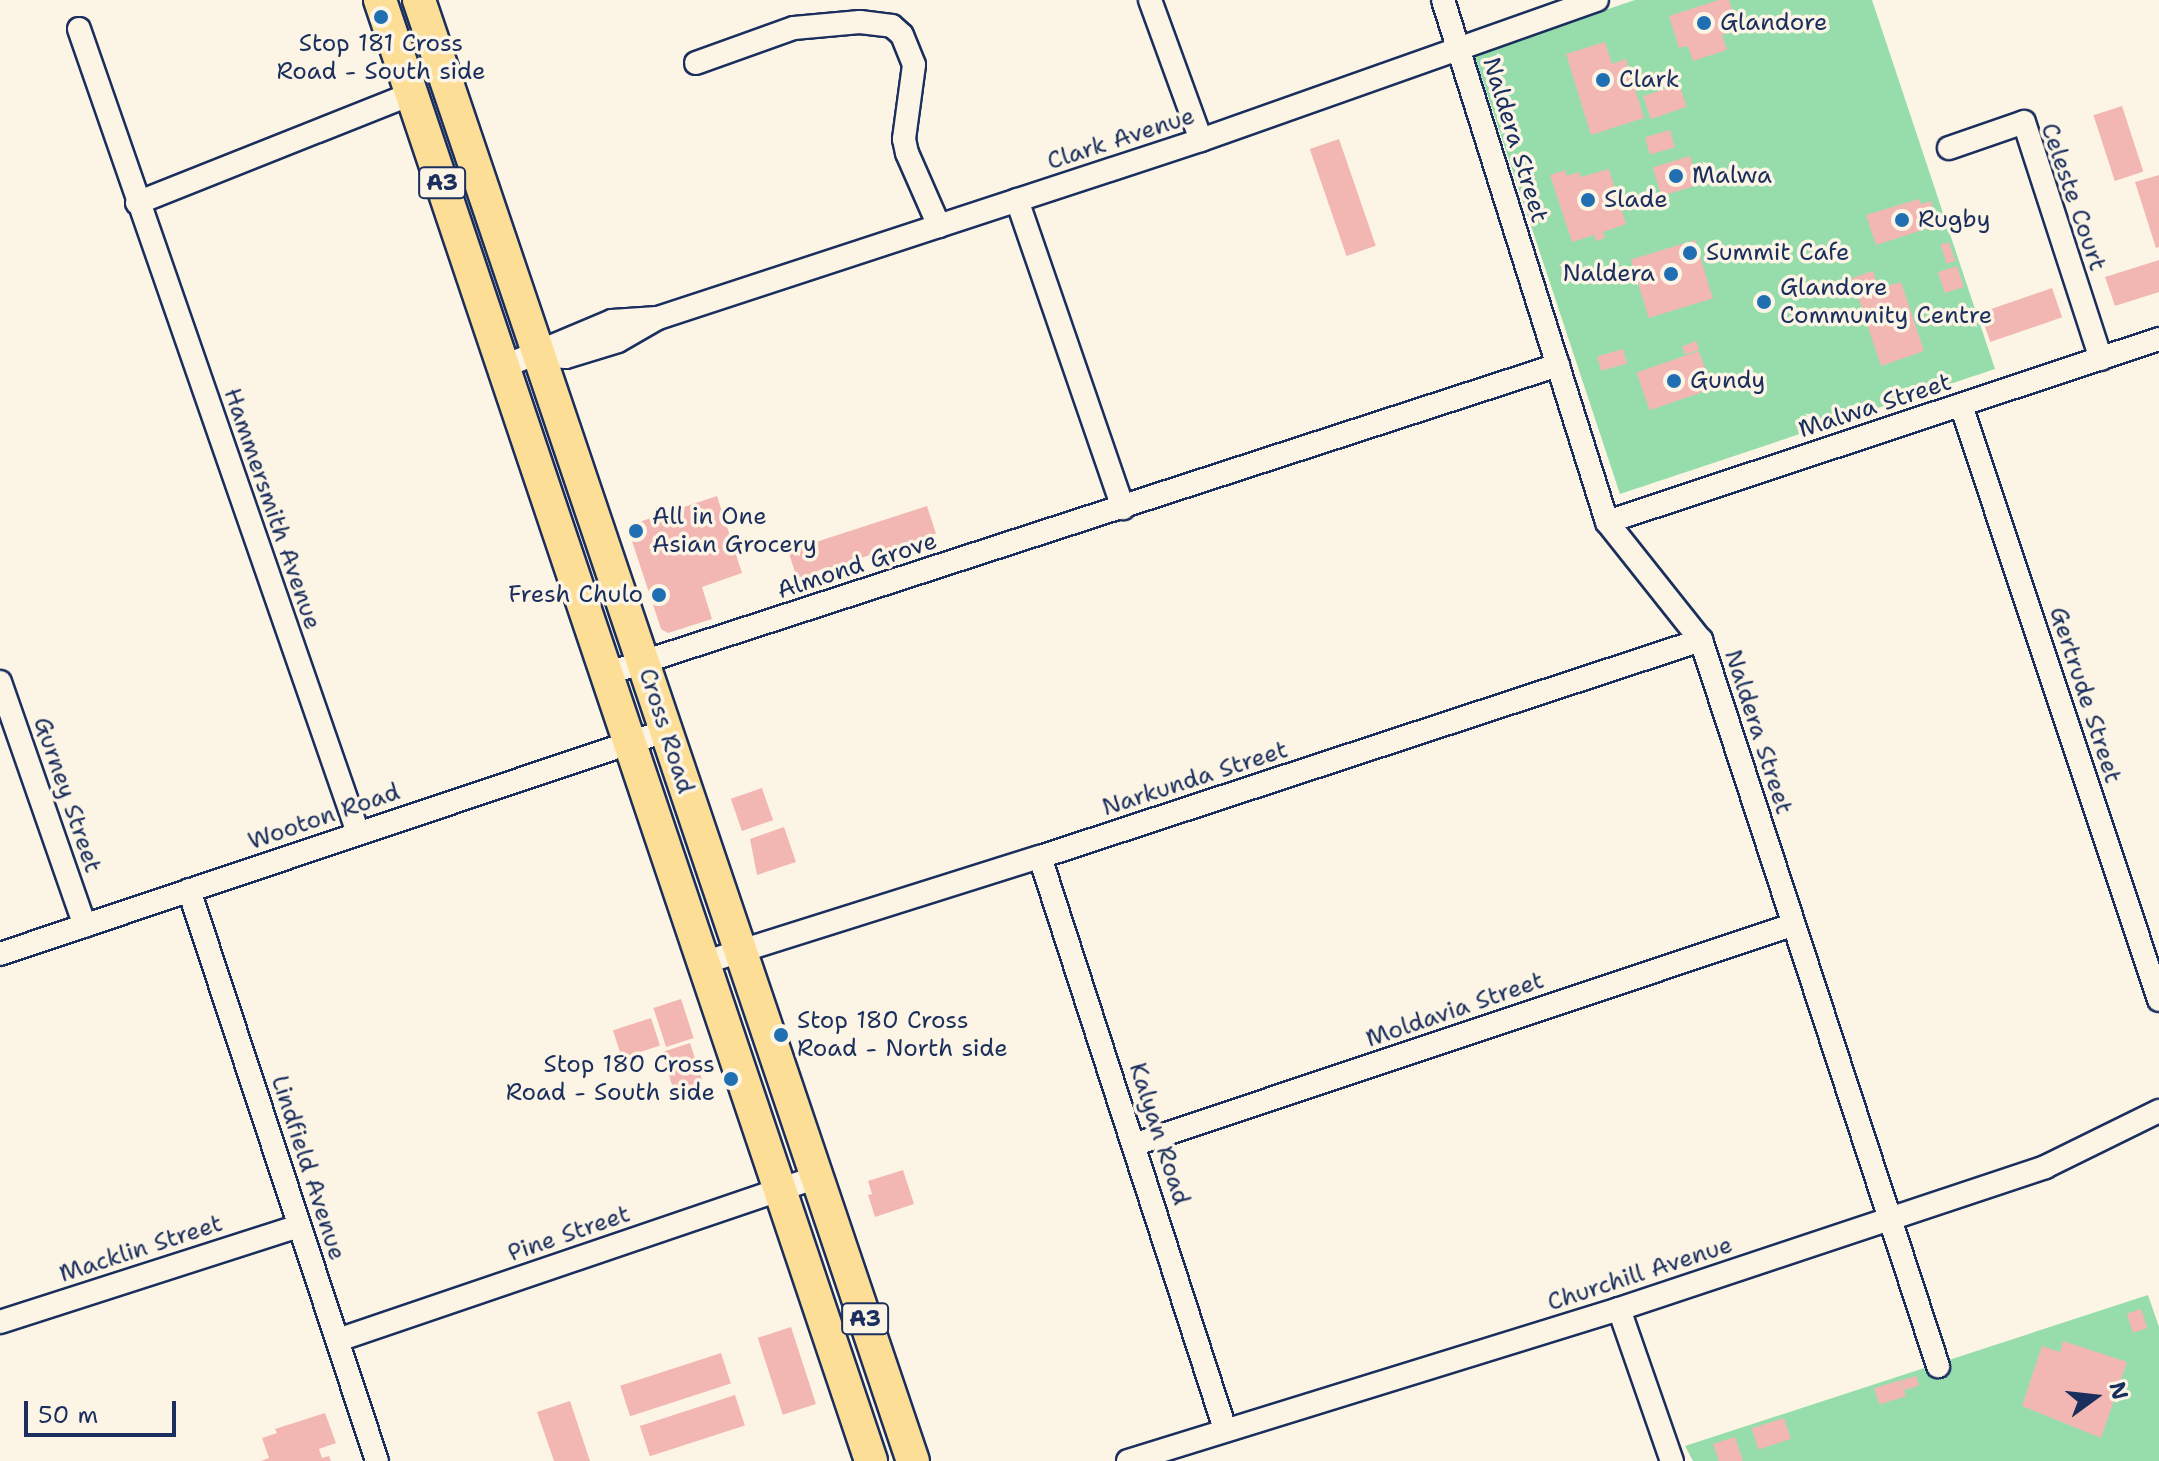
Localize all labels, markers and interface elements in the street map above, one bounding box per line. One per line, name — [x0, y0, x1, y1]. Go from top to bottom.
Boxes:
marker: Stop 181 Cross Road - South side — [372, 8, 390, 26]
place label: Glandore — [1720, 9, 1828, 37]
marker: Glandore — [1695, 14, 1713, 32]
place label: Stop 181 Cross Road - South side — [276, 30, 486, 86]
street label: Naldera Street — [1476, 54, 1554, 226]
place label: Clark — [1619, 66, 1680, 94]
marker: Clark — [1594, 71, 1612, 89]
street label: Clark Avenue — [1044, 102, 1198, 176]
street label: Celeste Court — [2034, 119, 2112, 275]
place label: Malwa — [1692, 162, 1772, 190]
road number: A3 — [418, 165, 466, 201]
marker: Malwa — [1667, 167, 1685, 185]
place label: Slade — [1604, 186, 1668, 214]
marker: Slade — [1579, 191, 1597, 209]
place label: Rugby — [1918, 206, 1990, 234]
marker: Rugby — [1893, 211, 1911, 229]
place label: Summit Cafe — [1706, 239, 1850, 267]
marker: Summit Cafe — [1681, 244, 1699, 262]
place label: Naldera — [1563, 260, 1655, 288]
marker: Naldera — [1662, 265, 1680, 283]
place label: Glandore Community Centre — [1780, 274, 1992, 330]
marker: Glandore Community Centre — [1755, 293, 1773, 311]
place label: Gundy — [1690, 367, 1765, 395]
street label: Malwa Street — [1795, 368, 1955, 444]
marker: Gundy — [1665, 372, 1683, 390]
street label: Hammersmith Avenue — [217, 385, 327, 633]
place label: All in One Asian Grocery — [652, 503, 817, 559]
marker: All in One Asian Grocery — [627, 522, 645, 540]
street label: Almond Grove — [773, 527, 941, 605]
place label: Fresh Chulo — [508, 581, 643, 609]
marker: Fresh Chulo — [650, 586, 668, 604]
street label: Gertrude Street — [2043, 603, 2127, 787]
street label: Naldera Street — [1718, 646, 1798, 818]
street label: Cross Road — [632, 665, 700, 797]
street label: Gurney Street — [27, 713, 107, 877]
street label: Narkunda Street — [1099, 735, 1291, 823]
street label: Wooton Road — [244, 778, 404, 856]
street label: Moldavia Street — [1362, 966, 1548, 1054]
place label: Stop 180 Cross Road - North side — [797, 1007, 1008, 1063]
marker: Stop 180 Cross Road - North side — [772, 1026, 790, 1044]
place label: Stop 180 Cross Road - South side — [506, 1051, 715, 1107]
street label: Kalyan Road — [1122, 1059, 1196, 1209]
marker: Stop 180 Cross Road - South side — [722, 1070, 740, 1088]
street label: Lindfield Avenue — [265, 1072, 351, 1264]
street label: Pine Street — [504, 1200, 634, 1268]
street label: Macklin Street — [56, 1209, 226, 1289]
street label: Churchill Avenue — [1544, 1231, 1736, 1317]
road number: A3 — [841, 1301, 889, 1337]
north arrow — [2055, 1357, 2135, 1437]
text: N — [2102, 1378, 2135, 1403]
scale bar — [28, 1385, 180, 1435]
text: 50 m — [38, 1399, 98, 1431]

